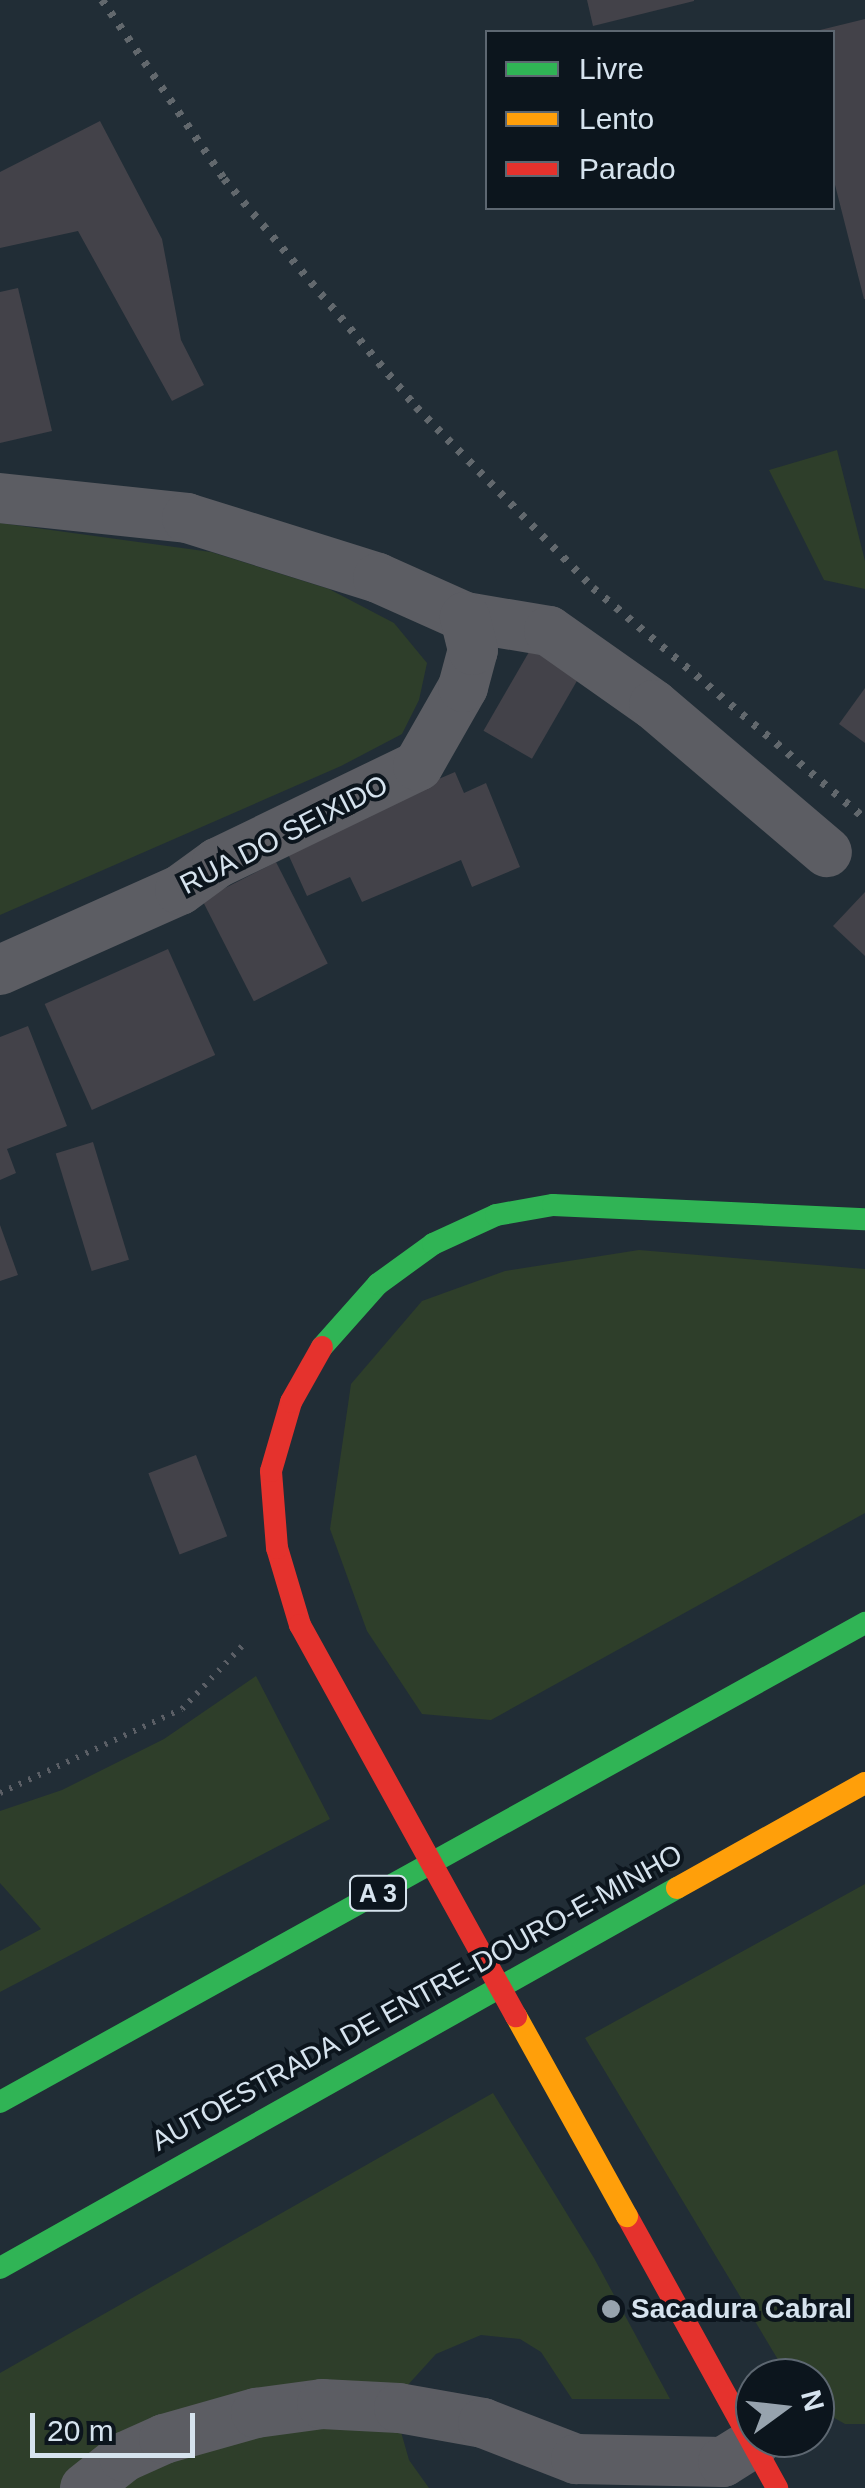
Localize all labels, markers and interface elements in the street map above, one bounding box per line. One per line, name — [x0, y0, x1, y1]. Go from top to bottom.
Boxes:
legend — [485, 30, 835, 210]
text: Livre — [579, 52, 644, 85]
text: Lento — [579, 102, 654, 135]
text: Parado — [579, 152, 676, 185]
street label: RUA DO SEIXIDO — [174, 768, 394, 902]
street label: AUTOESTRADA DE ENTRE-DOURO-E-MINHO — [145, 1837, 689, 2159]
road number: A 3 — [348, 1873, 408, 1913]
place label: Sacadura Cabral — [631, 2292, 852, 2326]
marker: Sacadura Cabral — [600, 2298, 622, 2320]
north arrow — [735, 2358, 835, 2458]
text: N — [795, 2387, 830, 2414]
scale bar — [35, 2393, 200, 2455]
text: 20 m — [47, 2414, 114, 2447]

